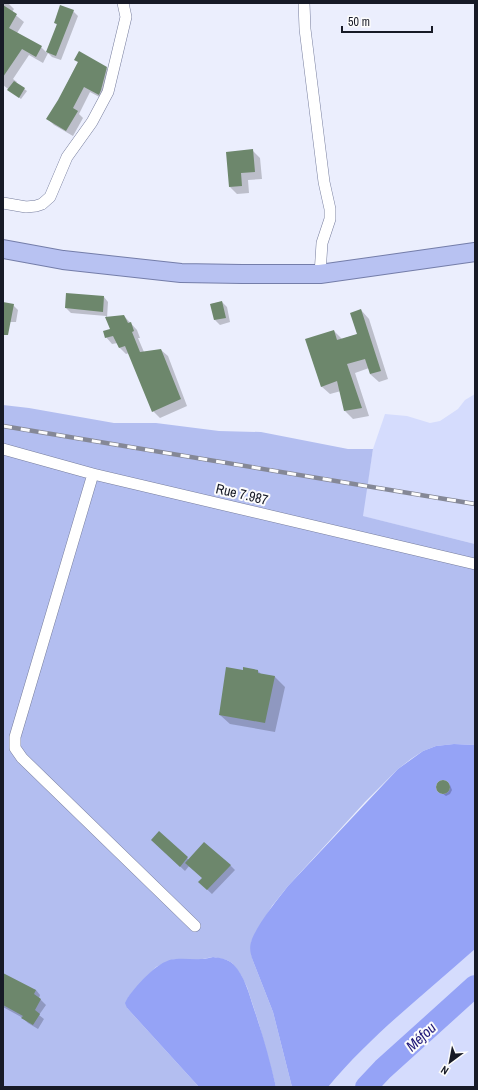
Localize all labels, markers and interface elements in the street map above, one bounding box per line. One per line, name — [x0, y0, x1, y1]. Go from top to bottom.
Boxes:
scale bar — [342, 8, 432, 34]
text: 50 m — [348, 14, 370, 30]
street label: Rue 7.987 — [214, 479, 270, 509]
water label: Méfou — [401, 1017, 440, 1056]
north arrow — [430, 1042, 470, 1082]
text: N — [438, 1063, 451, 1078]

